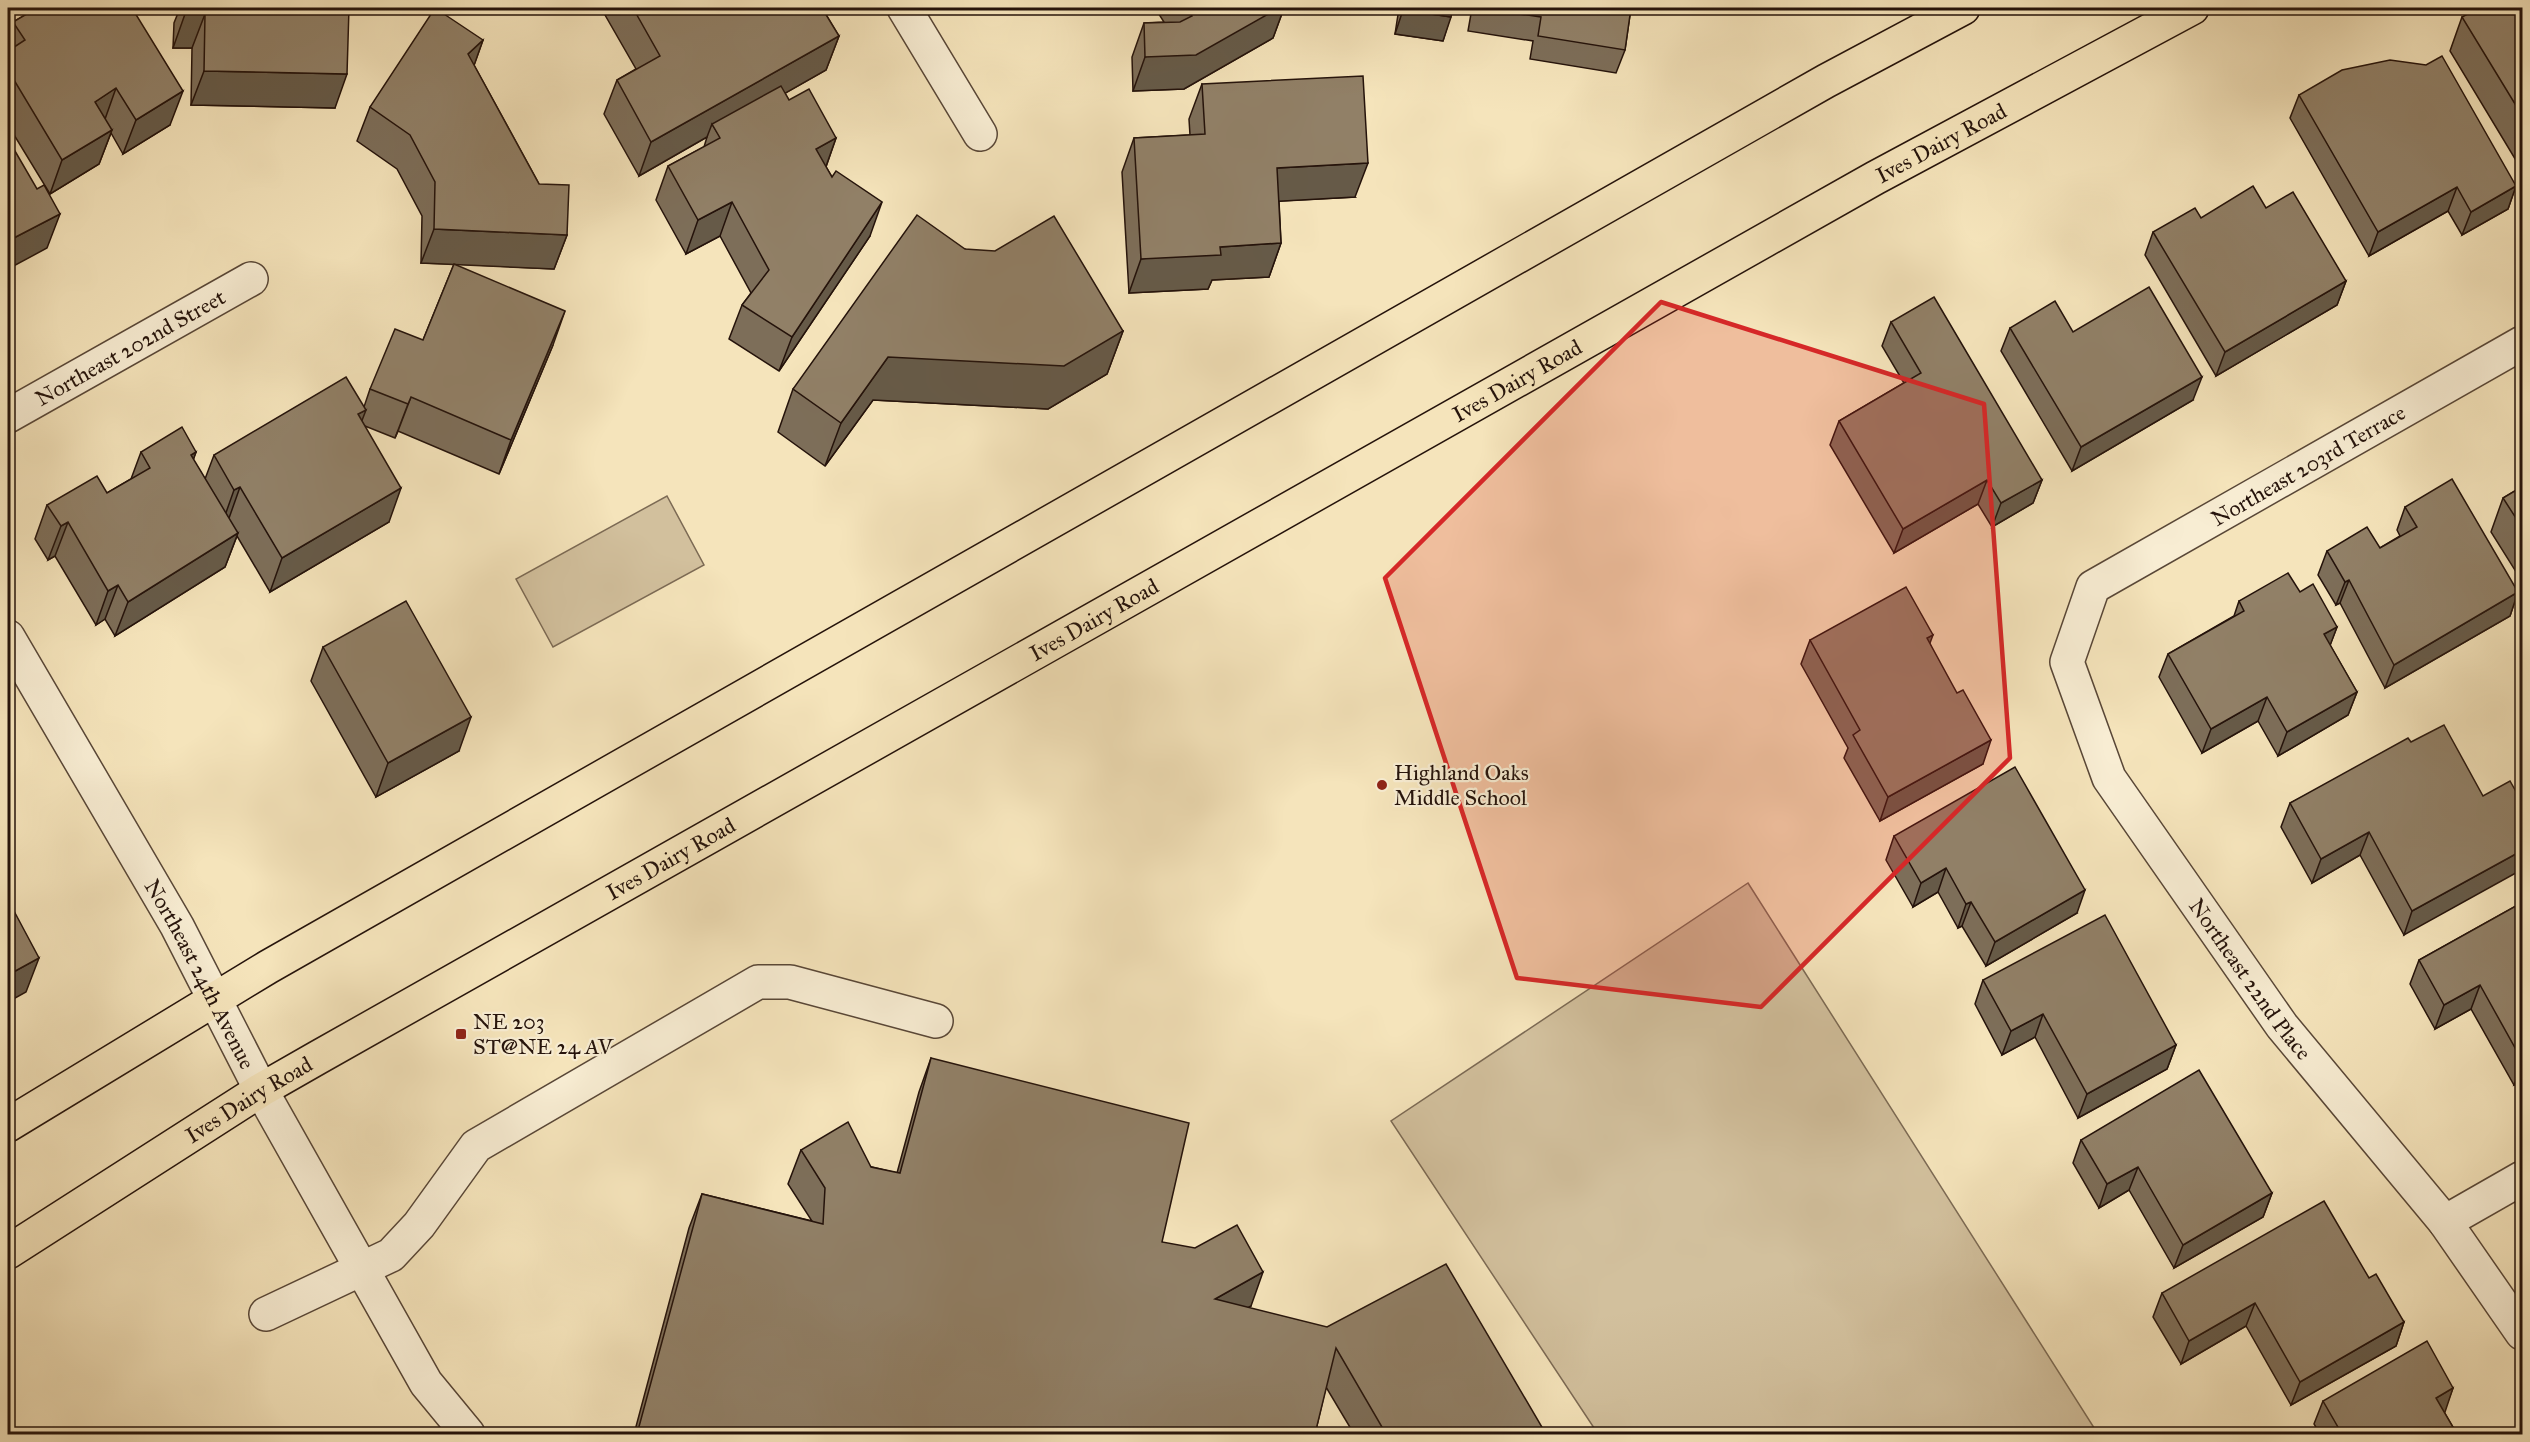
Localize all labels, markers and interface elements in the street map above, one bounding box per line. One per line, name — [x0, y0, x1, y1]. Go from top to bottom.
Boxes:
street label: Ives Dairy Road — [1871, 97, 2011, 189]
street label: Northeast 202nd Street — [31, 283, 230, 412]
street label: Ives Dairy Road — [1448, 334, 1587, 428]
street label: Northeast 203rd Terrace — [2206, 399, 2410, 532]
street label: Ives Dairy Road — [1025, 573, 1163, 667]
place label: Highland Oaks Middle School — [1394, 759, 1529, 811]
marker: Highland Oaks Middle School — [1375, 778, 1389, 792]
street label: Ives Dairy Road — [601, 812, 740, 906]
street label: Northeast 24th Avenue — [139, 874, 261, 1074]
street label: Northeast 22nd Place — [2183, 893, 2317, 1065]
place label: NE 203 ST@NE 24 AV — [473, 1008, 615, 1060]
marker: NE 203 ST@NE 24 AV — [454, 1027, 468, 1041]
street label: Ives Dairy Road — [180, 1051, 317, 1149]

